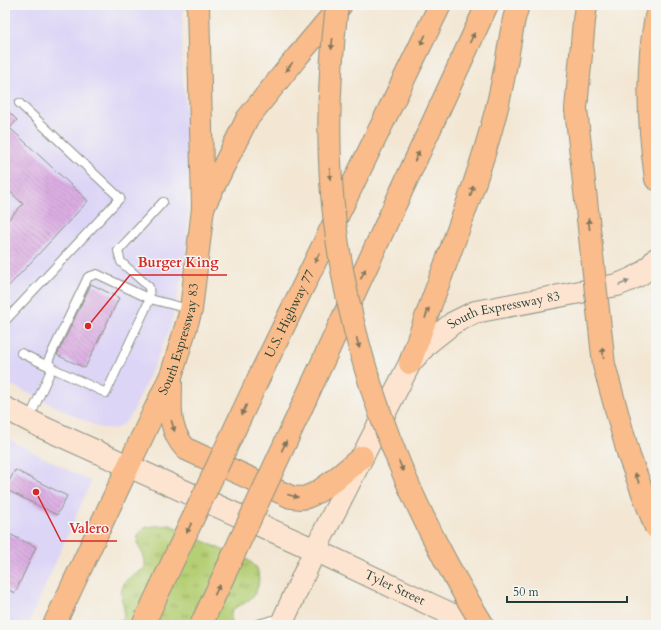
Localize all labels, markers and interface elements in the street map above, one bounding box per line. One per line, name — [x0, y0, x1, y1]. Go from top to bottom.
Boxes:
one-way arrow — [469, 32, 475, 43]
one-way arrow — [420, 34, 426, 46]
one-way arrow — [329, 38, 336, 50]
one-way arrow — [285, 61, 293, 72]
one-way arrow — [415, 149, 421, 161]
one-way arrow — [327, 168, 334, 180]
one-way arrow — [469, 185, 475, 197]
one-way arrow — [585, 218, 592, 230]
callout: Burger King — [130, 249, 227, 275]
one-way arrow — [314, 252, 320, 263]
text: Burger King — [137, 253, 219, 272]
street label: U.S. Highway 77 — [261, 266, 319, 361]
one-way arrow — [360, 268, 366, 280]
one-way arrow — [618, 279, 630, 285]
street label: South Expressway 83 — [154, 282, 203, 398]
street label: South Expressway 83 — [443, 287, 562, 333]
one-way arrow — [424, 306, 430, 318]
one-way arrow — [355, 337, 361, 349]
one-way arrow — [599, 347, 606, 359]
one-way arrow — [241, 404, 247, 416]
one-way arrow — [170, 420, 176, 432]
one-way arrow — [281, 441, 287, 452]
one-way arrow — [398, 460, 404, 472]
one-way arrow — [634, 472, 640, 484]
one-way arrow — [286, 494, 299, 500]
callout: Valero — [61, 515, 117, 541]
text: Valero — [69, 519, 109, 538]
one-way arrow — [185, 522, 191, 534]
street label: Tyler Street — [361, 565, 428, 610]
scale bar — [507, 578, 627, 604]
one-way arrow — [214, 584, 220, 595]
text: 50 m — [513, 584, 540, 600]

